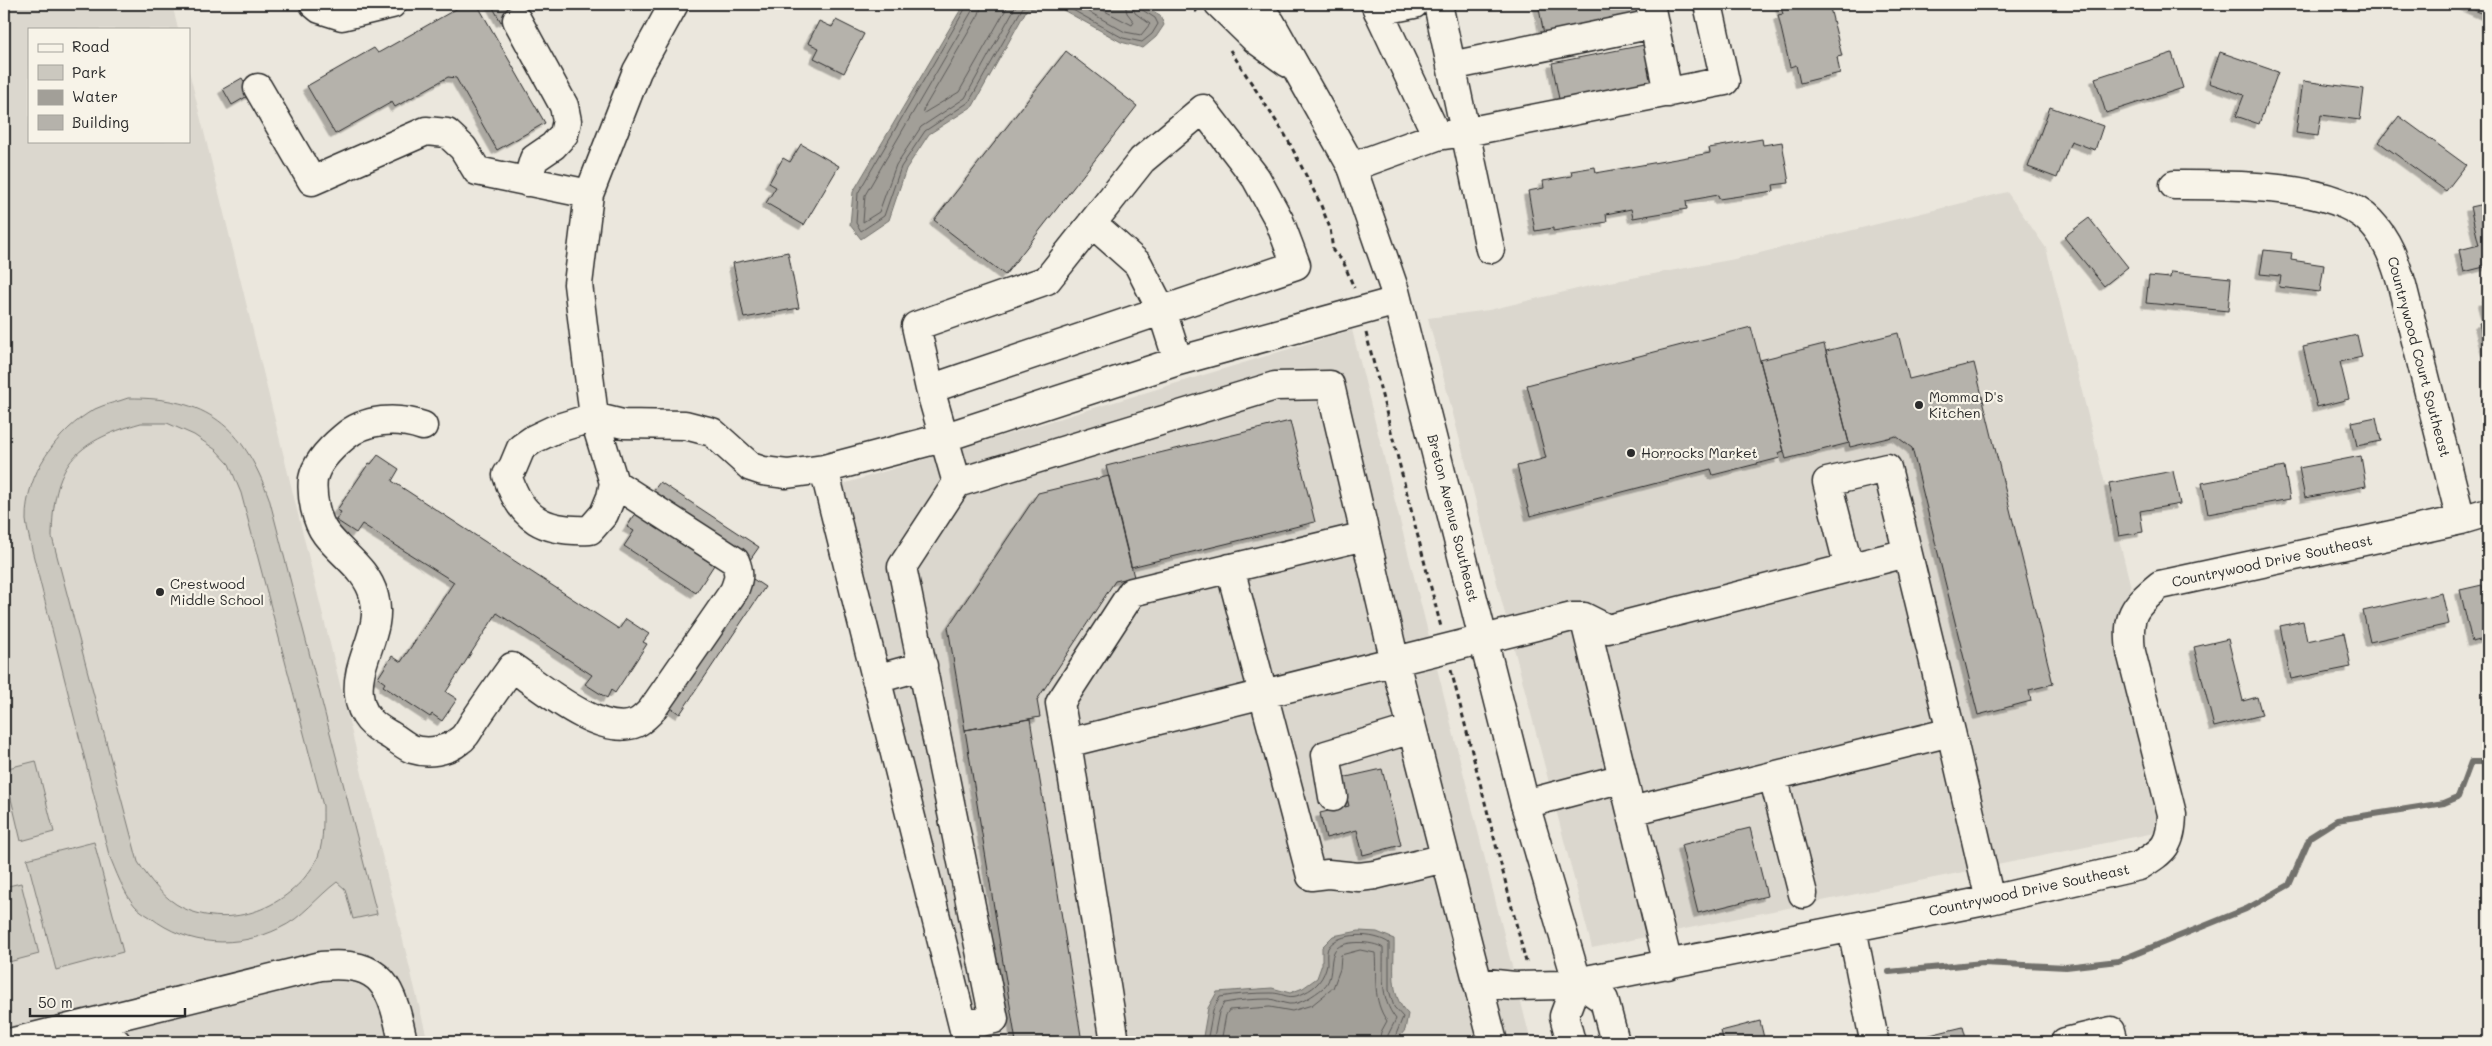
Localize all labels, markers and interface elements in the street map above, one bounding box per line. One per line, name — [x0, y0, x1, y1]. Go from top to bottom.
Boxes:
legend — [28, 28, 190, 142]
text: Road — [72, 36, 109, 56]
text: Park — [72, 62, 106, 82]
text: Water — [72, 86, 118, 106]
text: Building — [72, 112, 129, 132]
street label: Countrywood Court Southeast — [2384, 254, 2455, 459]
place label: Momma D's Kitchen — [1929, 387, 2004, 422]
marker: Momma D's Kitchen — [1913, 399, 1925, 411]
street label: Breton Avenue Southeast — [1423, 432, 1484, 604]
place label: Horrocks Market — [1641, 443, 1758, 462]
marker: Horrocks Market — [1625, 447, 1637, 459]
street label: Countrywood Drive Southeast — [2170, 530, 2374, 591]
place label: Crestwood Middle School — [170, 574, 264, 609]
marker: Crestwood Middle School — [154, 586, 166, 598]
street label: Countrywood Drive Southeast — [1927, 859, 2131, 920]
scale bar — [30, 986, 185, 1018]
text: 50 m — [38, 992, 73, 1012]

